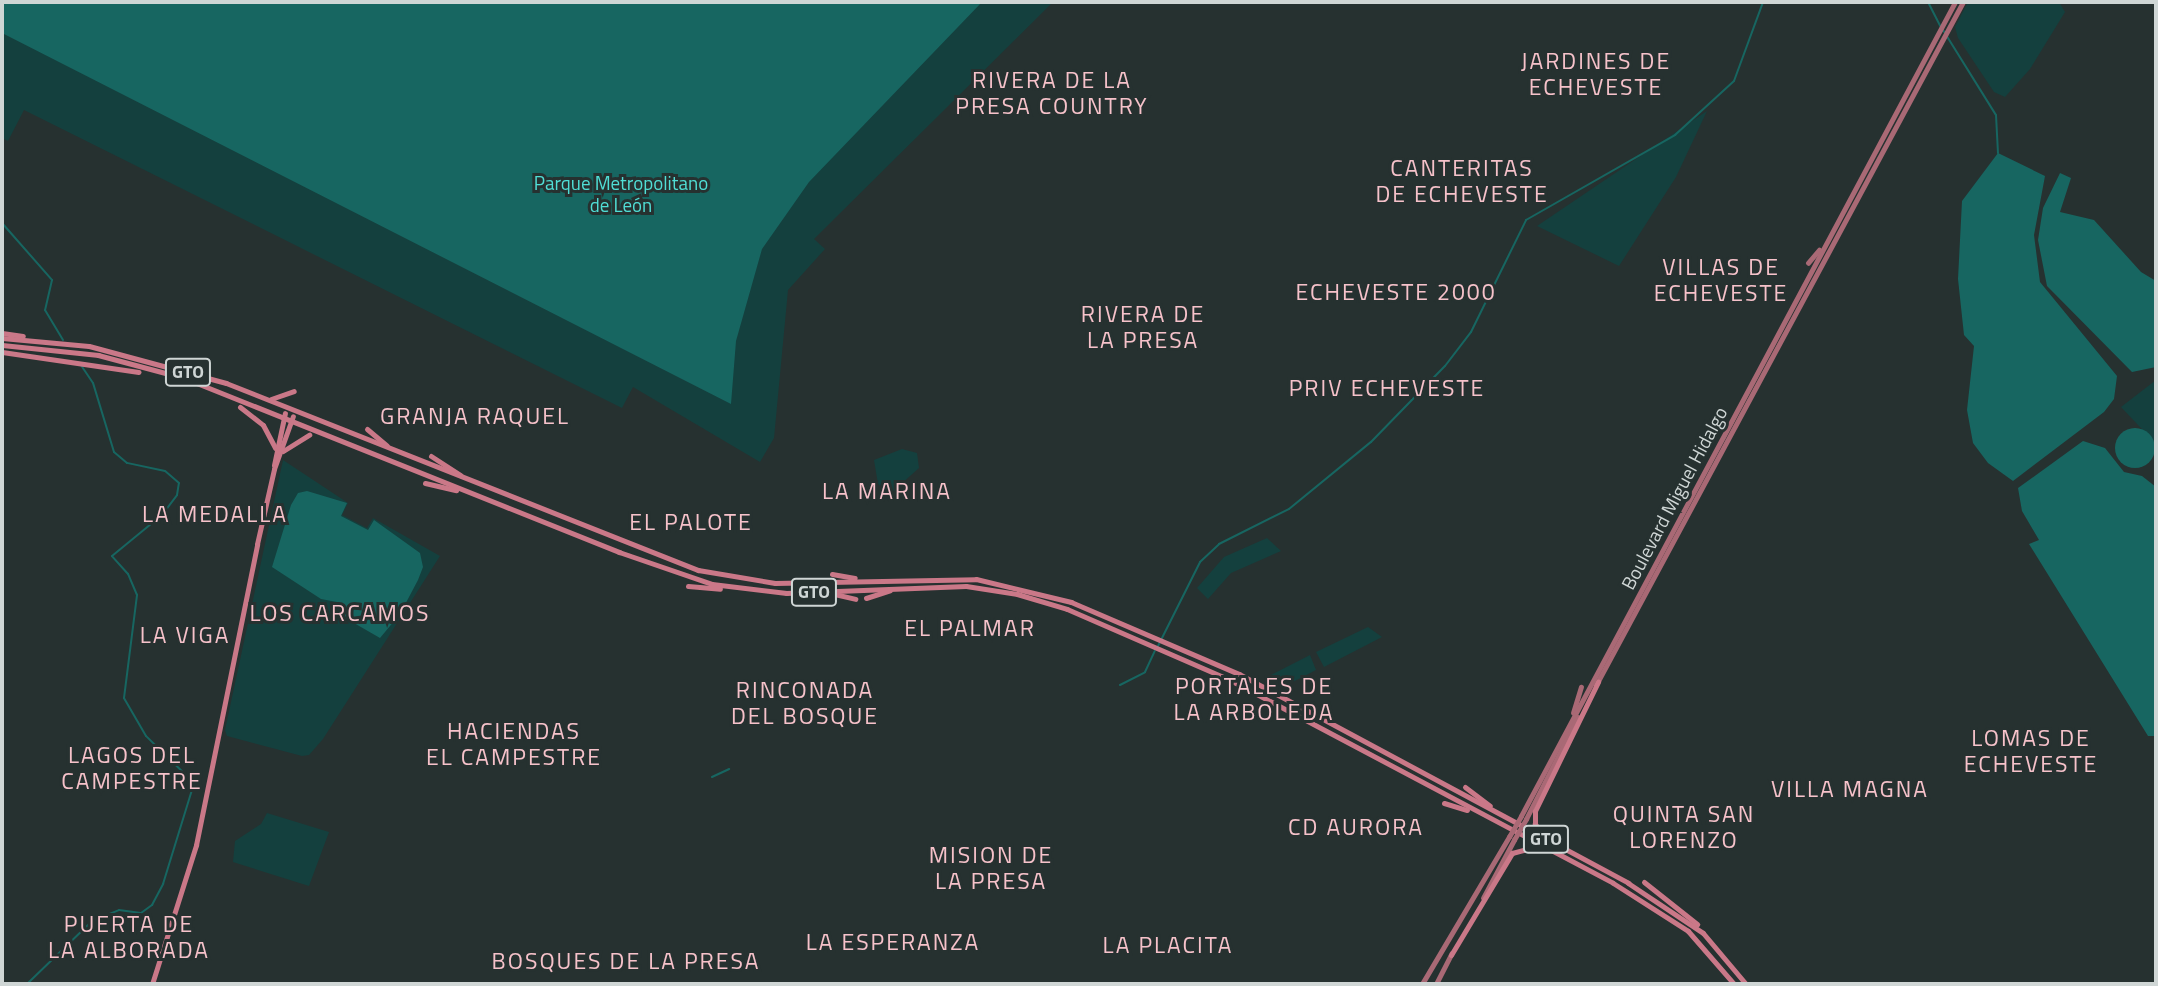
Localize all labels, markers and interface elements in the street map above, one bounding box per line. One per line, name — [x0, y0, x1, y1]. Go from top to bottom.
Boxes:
district label: JARDINES DE ECHEVESTE — [1522, 47, 1670, 101]
district label: RIVERA DE LA PRESA COUNTRY — [957, 66, 1147, 120]
district label: CANTERITAS DE ECHEVESTE — [1377, 154, 1547, 208]
park label: Parque Metropolitano de León — [534, 172, 708, 216]
district label: VILLAS DE ECHEVESTE — [1655, 253, 1787, 307]
district label: ECHEVESTE 2000 — [1297, 278, 1495, 306]
district label: RIVERA DE LA PRESA — [1082, 300, 1204, 354]
road number: GTO — [164, 358, 212, 386]
district label: PRIV ECHEVESTE — [1290, 374, 1484, 402]
district label: GRANJA RAQUEL — [382, 402, 568, 430]
street label: Boulevard Miguel Hidalgo — [1616, 403, 1732, 593]
district label: LA MARINA — [823, 477, 951, 505]
district label: LA MEDALLA — [143, 500, 287, 528]
district label: EL PALOTE — [630, 508, 752, 536]
road number: GTO — [790, 578, 838, 606]
district label: LOS CARCAMOS — [251, 599, 429, 627]
district label: EL PALMAR — [905, 614, 1035, 642]
district label: LA VIGA — [141, 621, 229, 649]
district label: PORTALES DE LA ARBOLEDA — [1175, 672, 1333, 726]
district label: RINCONADA DEL BOSQUE — [732, 676, 878, 730]
district label: HACIENDAS EL CAMPESTRE — [427, 717, 601, 771]
district label: LOMAS DE ECHEVESTE — [1965, 724, 2097, 778]
district label: LAGOS DEL CAMPESTRE — [62, 741, 202, 795]
district label: VILLA MAGNA — [1772, 775, 1928, 803]
district label: QUINTA SAN LORENZO — [1614, 800, 1754, 854]
district label: CD AURORA — [1289, 813, 1423, 841]
road number: GTO — [1522, 824, 1570, 854]
district label: MISION DE LA PRESA — [930, 841, 1052, 895]
district label: PUERTA DE LA ALBORADA — [49, 910, 209, 964]
district label: LA ESPERANZA — [807, 928, 979, 956]
district label: LA PLACITA — [1104, 931, 1232, 959]
district label: BOSQUES DE LA PRESA — [494, 947, 758, 975]

